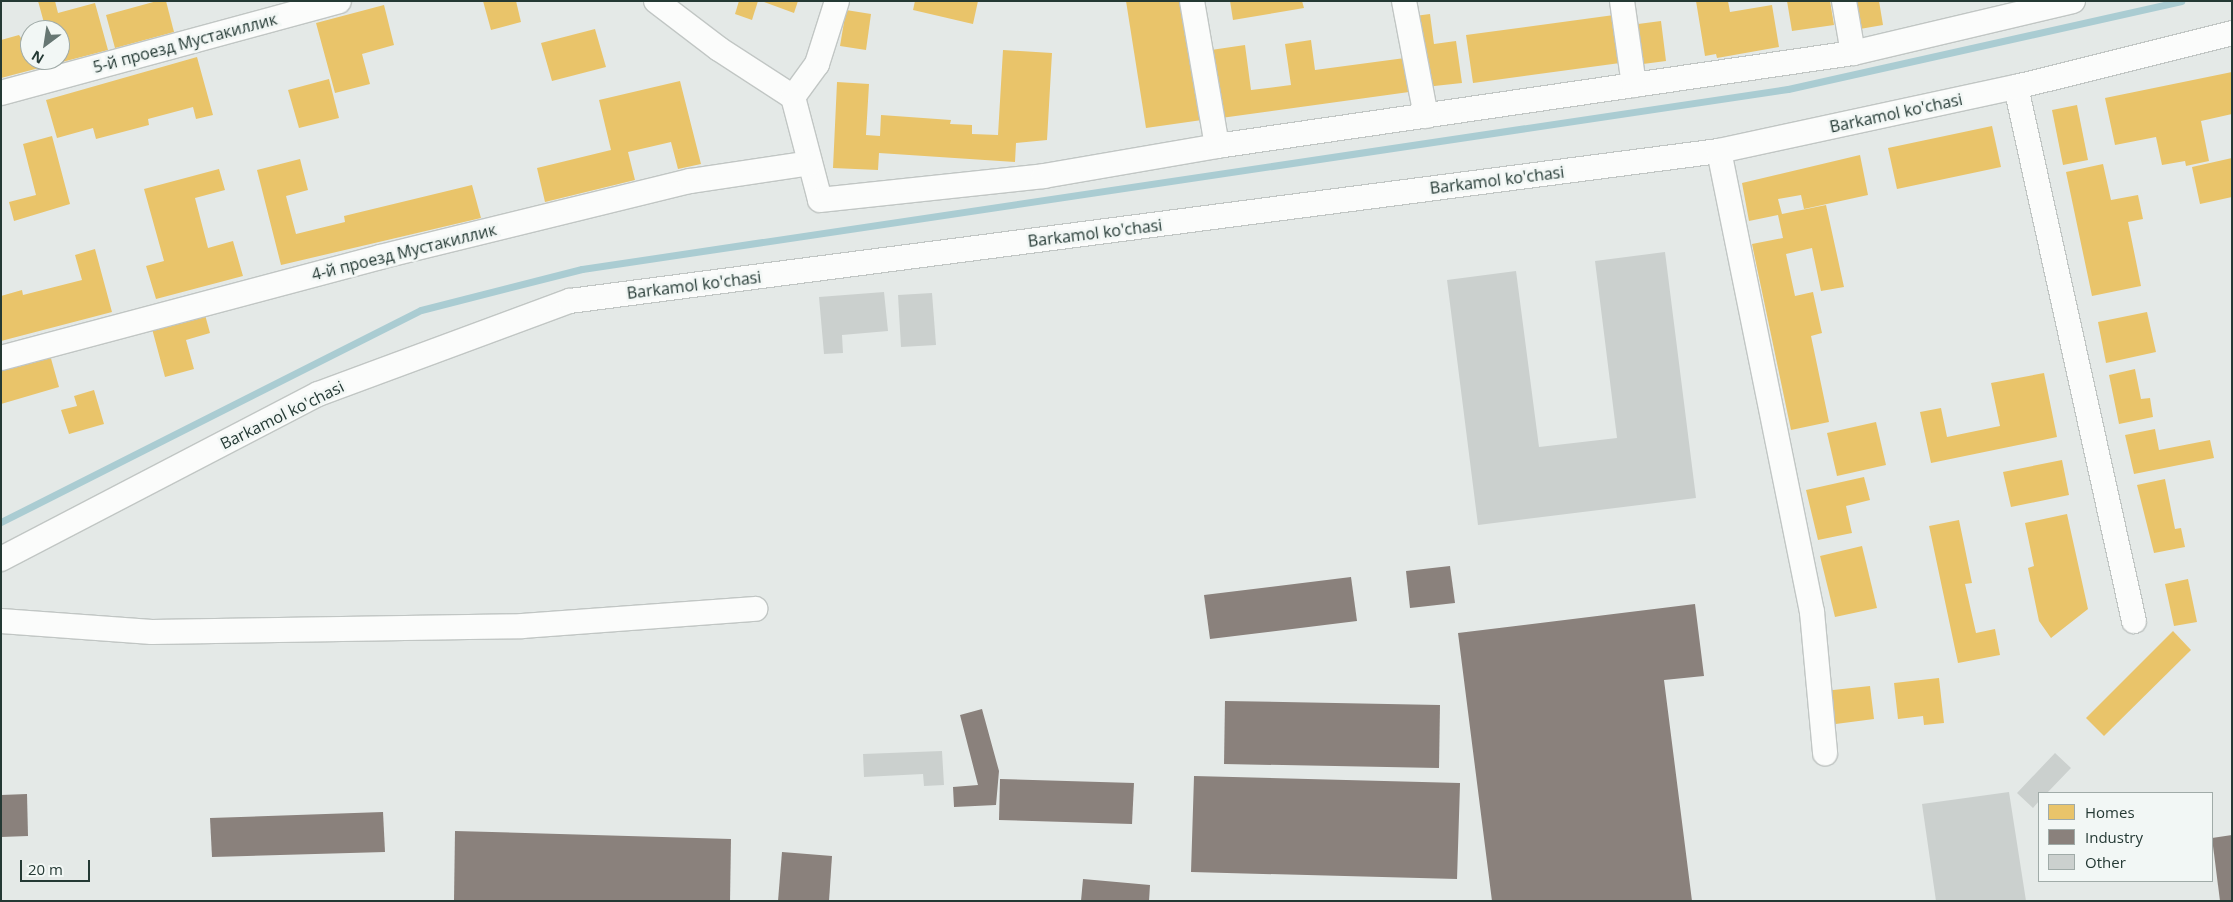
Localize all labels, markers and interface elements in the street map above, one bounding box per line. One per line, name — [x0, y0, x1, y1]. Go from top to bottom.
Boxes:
street label: 5-й проезд Мустакиллик — [91, 9, 279, 77]
north arrow — [20, 20, 70, 70]
text: N — [28, 46, 47, 69]
street label: Barkamol ko'chasi — [1828, 90, 1964, 136]
street label: Barkamol ko'chasi — [1429, 162, 1565, 198]
street label: Barkamol ko'chasi — [1027, 215, 1163, 251]
street label: 4-й проезд Мустакиллик — [310, 220, 498, 284]
street label: Barkamol ko'chasi — [626, 267, 762, 303]
street label: Barkamol ko'chasi — [217, 377, 347, 453]
legend — [2038, 792, 2213, 882]
text: Homes — [2085, 802, 2135, 822]
text: Industry — [2085, 827, 2143, 847]
scale bar — [22, 850, 92, 882]
text: Other — [2085, 852, 2126, 872]
text: 20 m — [28, 859, 63, 879]

